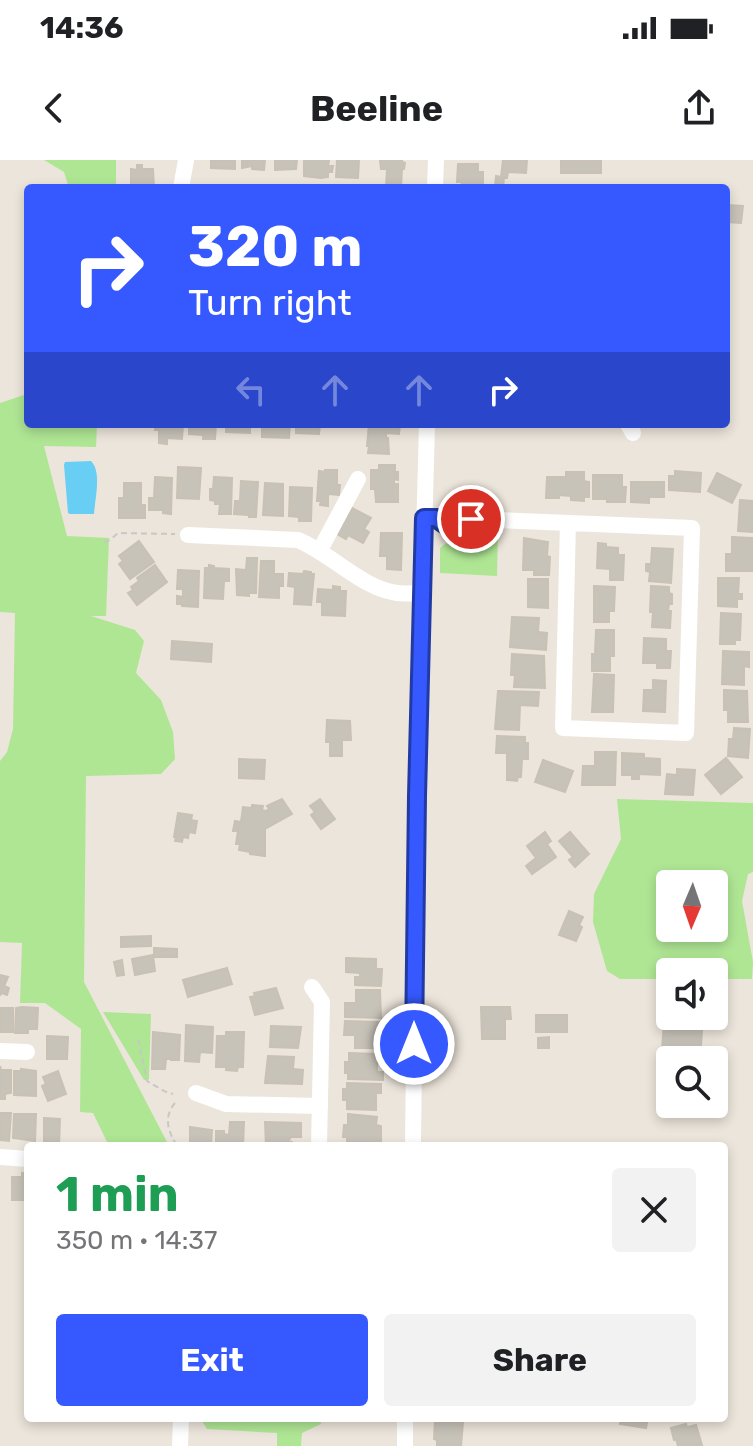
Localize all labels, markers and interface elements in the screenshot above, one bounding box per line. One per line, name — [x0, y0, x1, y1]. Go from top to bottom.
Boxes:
text: 14:36 — [40, 10, 123, 46]
icon: back — [32, 86, 76, 130]
icon: share — [677, 86, 721, 130]
text: Beeline — [310, 87, 443, 130]
text: 320 m — [188, 214, 363, 280]
icon: right — [56, 216, 160, 320]
text: Turn right — [188, 281, 352, 324]
icon: left — [229, 368, 273, 412]
icon: ahead — [313, 368, 357, 412]
icon: ahead — [397, 368, 441, 412]
icon: right — [481, 368, 525, 412]
pin — [437, 485, 505, 553]
icon: arrive — [449, 497, 493, 541]
north arrow — [656, 870, 728, 942]
map controls — [656, 870, 728, 1118]
button: sound — [656, 958, 728, 1030]
position arrow — [372, 1002, 456, 1086]
button: search — [656, 1046, 728, 1118]
text: 1 min — [56, 1166, 179, 1223]
button: close — [612, 1168, 696, 1252]
text: 350 m · 14:37 — [56, 1225, 217, 1256]
button: Exit — [56, 1314, 368, 1406]
button: Share — [384, 1314, 696, 1406]

